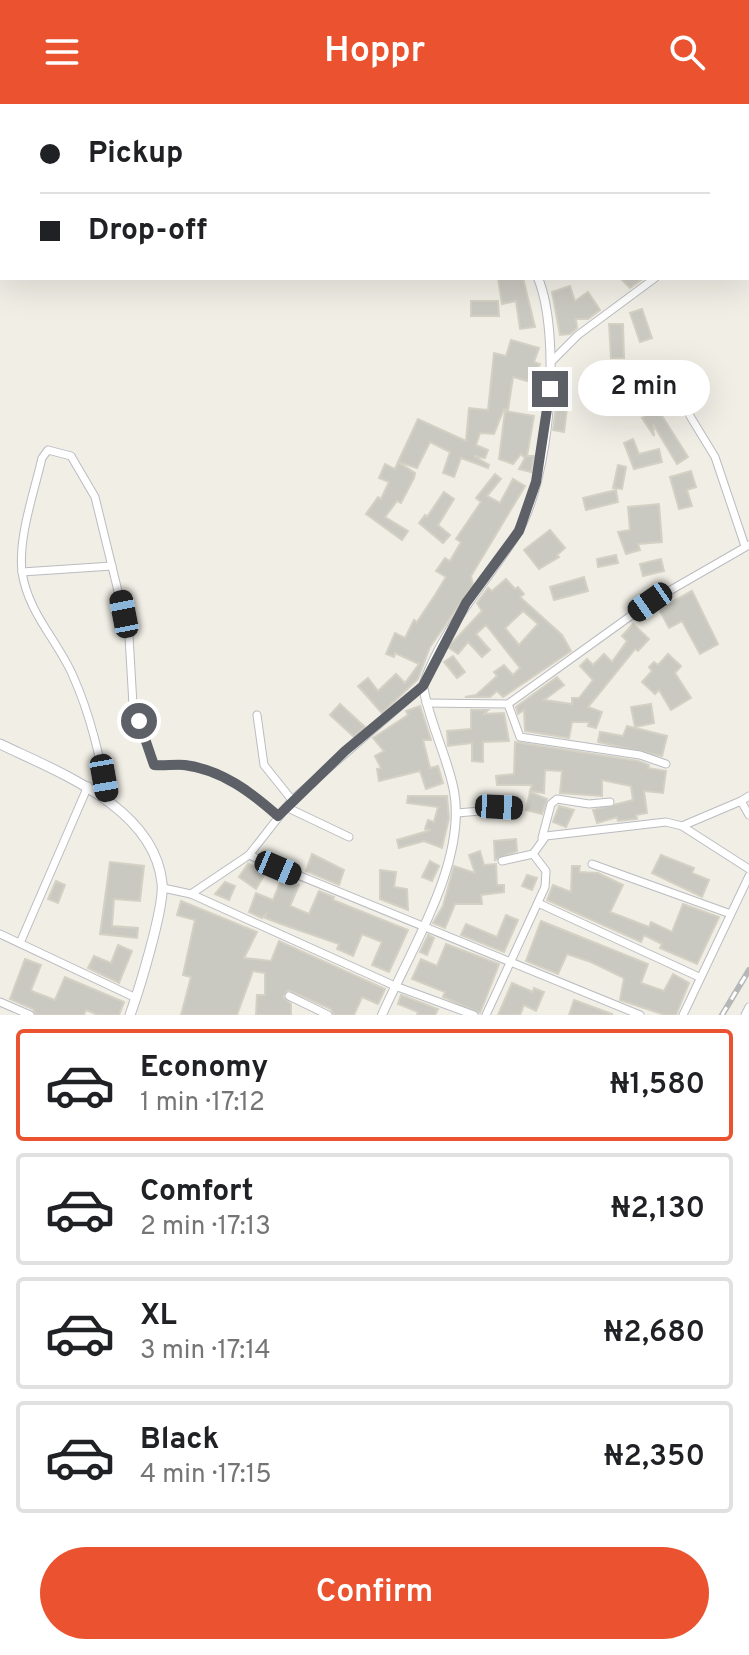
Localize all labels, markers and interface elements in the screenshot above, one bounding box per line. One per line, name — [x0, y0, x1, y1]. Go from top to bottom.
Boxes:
text: Hoppr — [324, 29, 425, 75]
icon: menu — [40, 30, 84, 74]
icon: search — [665, 30, 709, 74]
text: Pickup — [88, 136, 183, 173]
text: Drop-off — [88, 213, 207, 250]
callout: 2 min — [578, 361, 710, 417]
route end — [532, 371, 568, 407]
text: 2 min — [610, 371, 678, 404]
car — [623, 578, 677, 626]
car — [108, 588, 140, 640]
route start — [121, 703, 157, 739]
car — [88, 752, 120, 804]
car — [474, 794, 524, 820]
car — [251, 848, 305, 888]
icon: car — [44, 1049, 116, 1121]
text: Economy — [140, 1050, 268, 1087]
text: ₦1,580 — [610, 1067, 705, 1104]
text: 1 min · 17:12 — [140, 1087, 265, 1120]
icon: car — [44, 1173, 116, 1245]
text: Comfort — [140, 1174, 253, 1211]
text: ₦2,130 — [611, 1191, 705, 1228]
text: 2 min · 17:13 — [140, 1211, 271, 1244]
icon: car — [44, 1297, 116, 1369]
text: XL — [140, 1298, 177, 1335]
text: ₦2,680 — [604, 1315, 705, 1352]
text: 3 min · 17:14 — [140, 1335, 271, 1368]
icon: car — [44, 1421, 116, 1493]
text: Black — [140, 1422, 219, 1459]
text: ₦2,350 — [604, 1439, 705, 1476]
text: 4 min · 17:15 — [140, 1459, 272, 1492]
button: Confirm — [40, 1547, 709, 1639]

